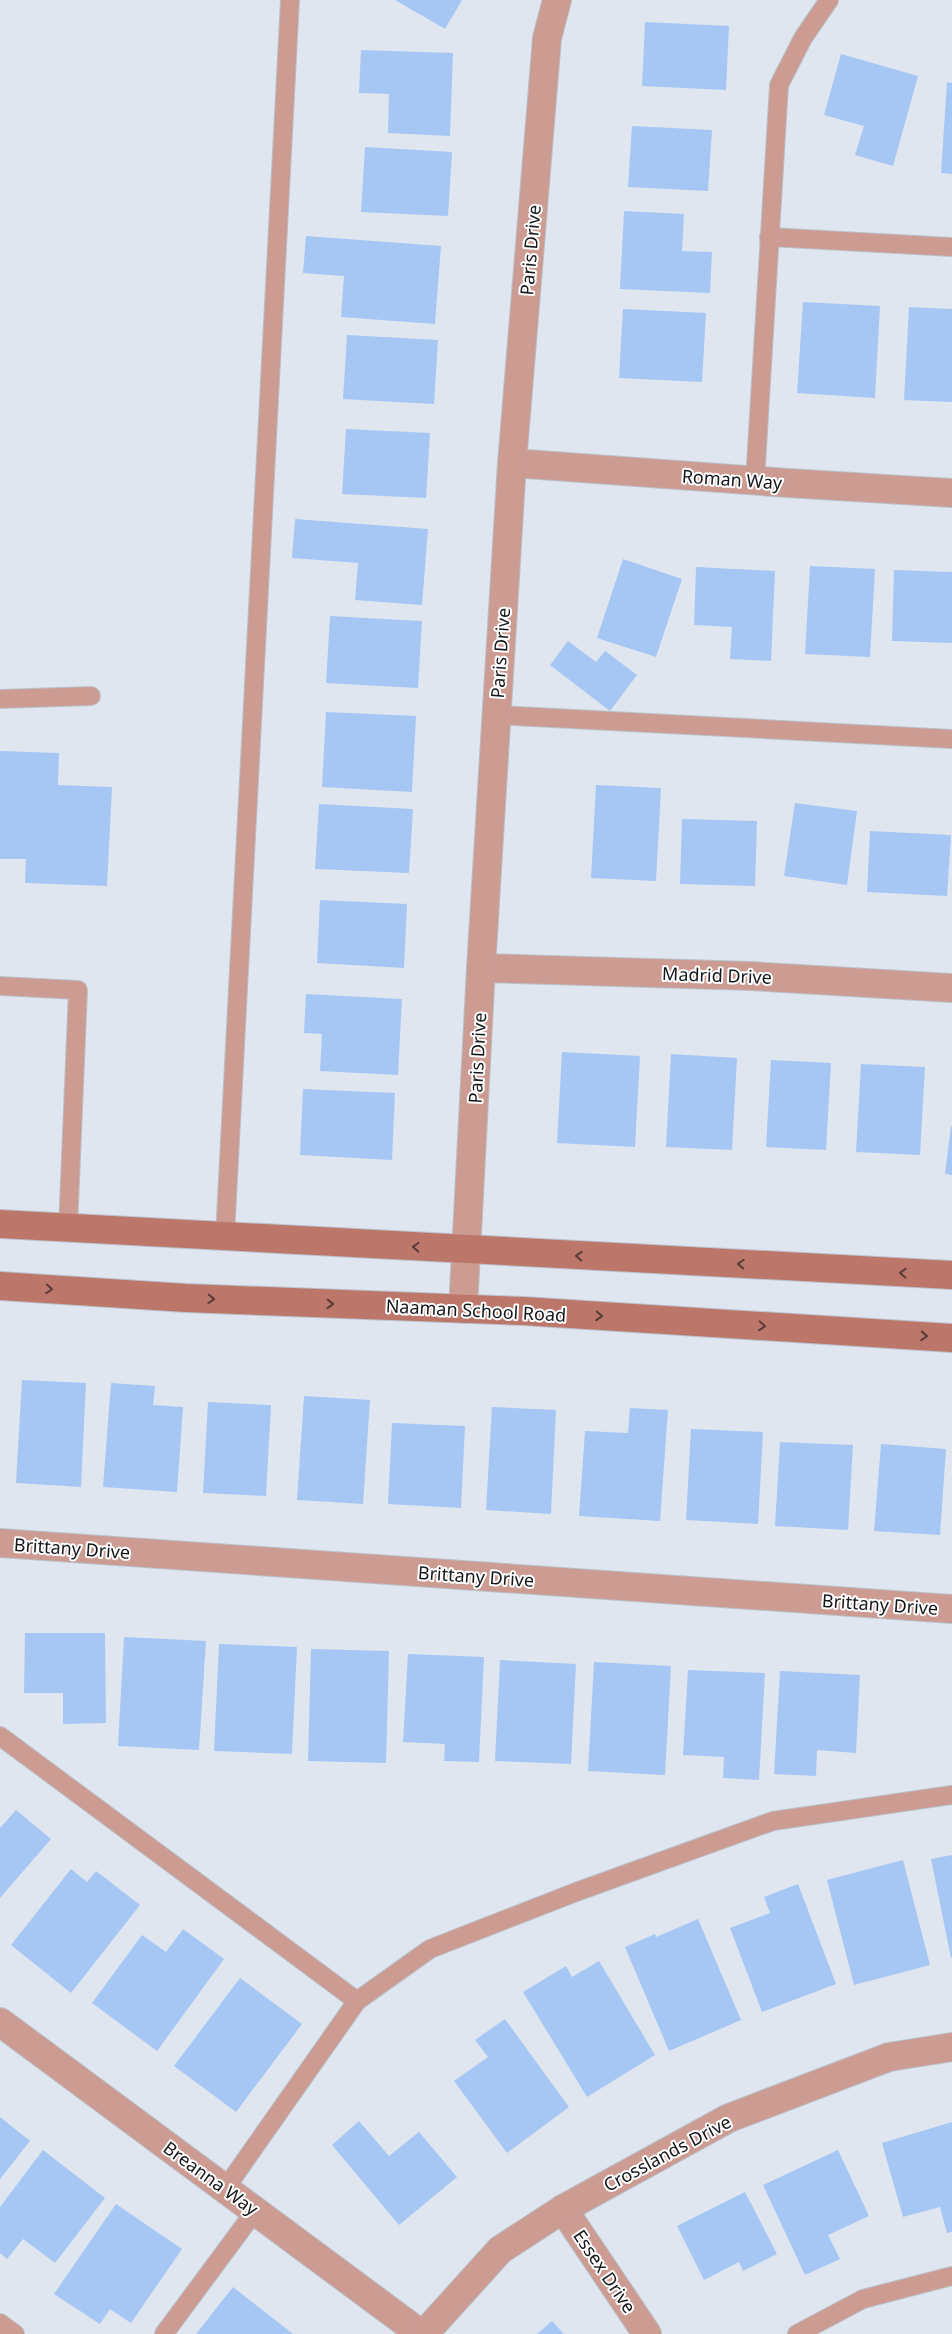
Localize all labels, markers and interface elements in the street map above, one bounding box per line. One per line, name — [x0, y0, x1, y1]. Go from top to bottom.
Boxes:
street label: Paris Drive — [514, 204, 546, 296]
street label: Roman Way — [681, 464, 784, 495]
street label: Paris Drive — [485, 607, 515, 699]
street label: Madrid Drive — [662, 961, 772, 989]
street label: Paris Drive — [463, 1012, 491, 1104]
one-way arrow — [412, 1242, 420, 1253]
one-way arrow — [574, 1250, 582, 1261]
one-way arrow — [737, 1259, 745, 1270]
one-way arrow — [899, 1267, 907, 1278]
one-way arrow — [45, 1283, 53, 1294]
street label: Naaman School Road — [385, 1293, 567, 1327]
one-way arrow — [208, 1294, 215, 1304]
one-way arrow — [326, 1298, 334, 1309]
one-way arrow — [596, 1310, 604, 1321]
one-way arrow — [758, 1321, 766, 1332]
one-way arrow — [920, 1331, 928, 1342]
street label: Brittany Drive — [13, 1532, 131, 1564]
street label: Brittany Drive — [417, 1560, 535, 1592]
street label: Brittany Drive — [821, 1588, 939, 1620]
street label: Crosslands Drive — [599, 2109, 735, 2197]
street label: Breanna Way — [159, 2135, 264, 2221]
street label: Essex Drive — [568, 2225, 642, 2317]

